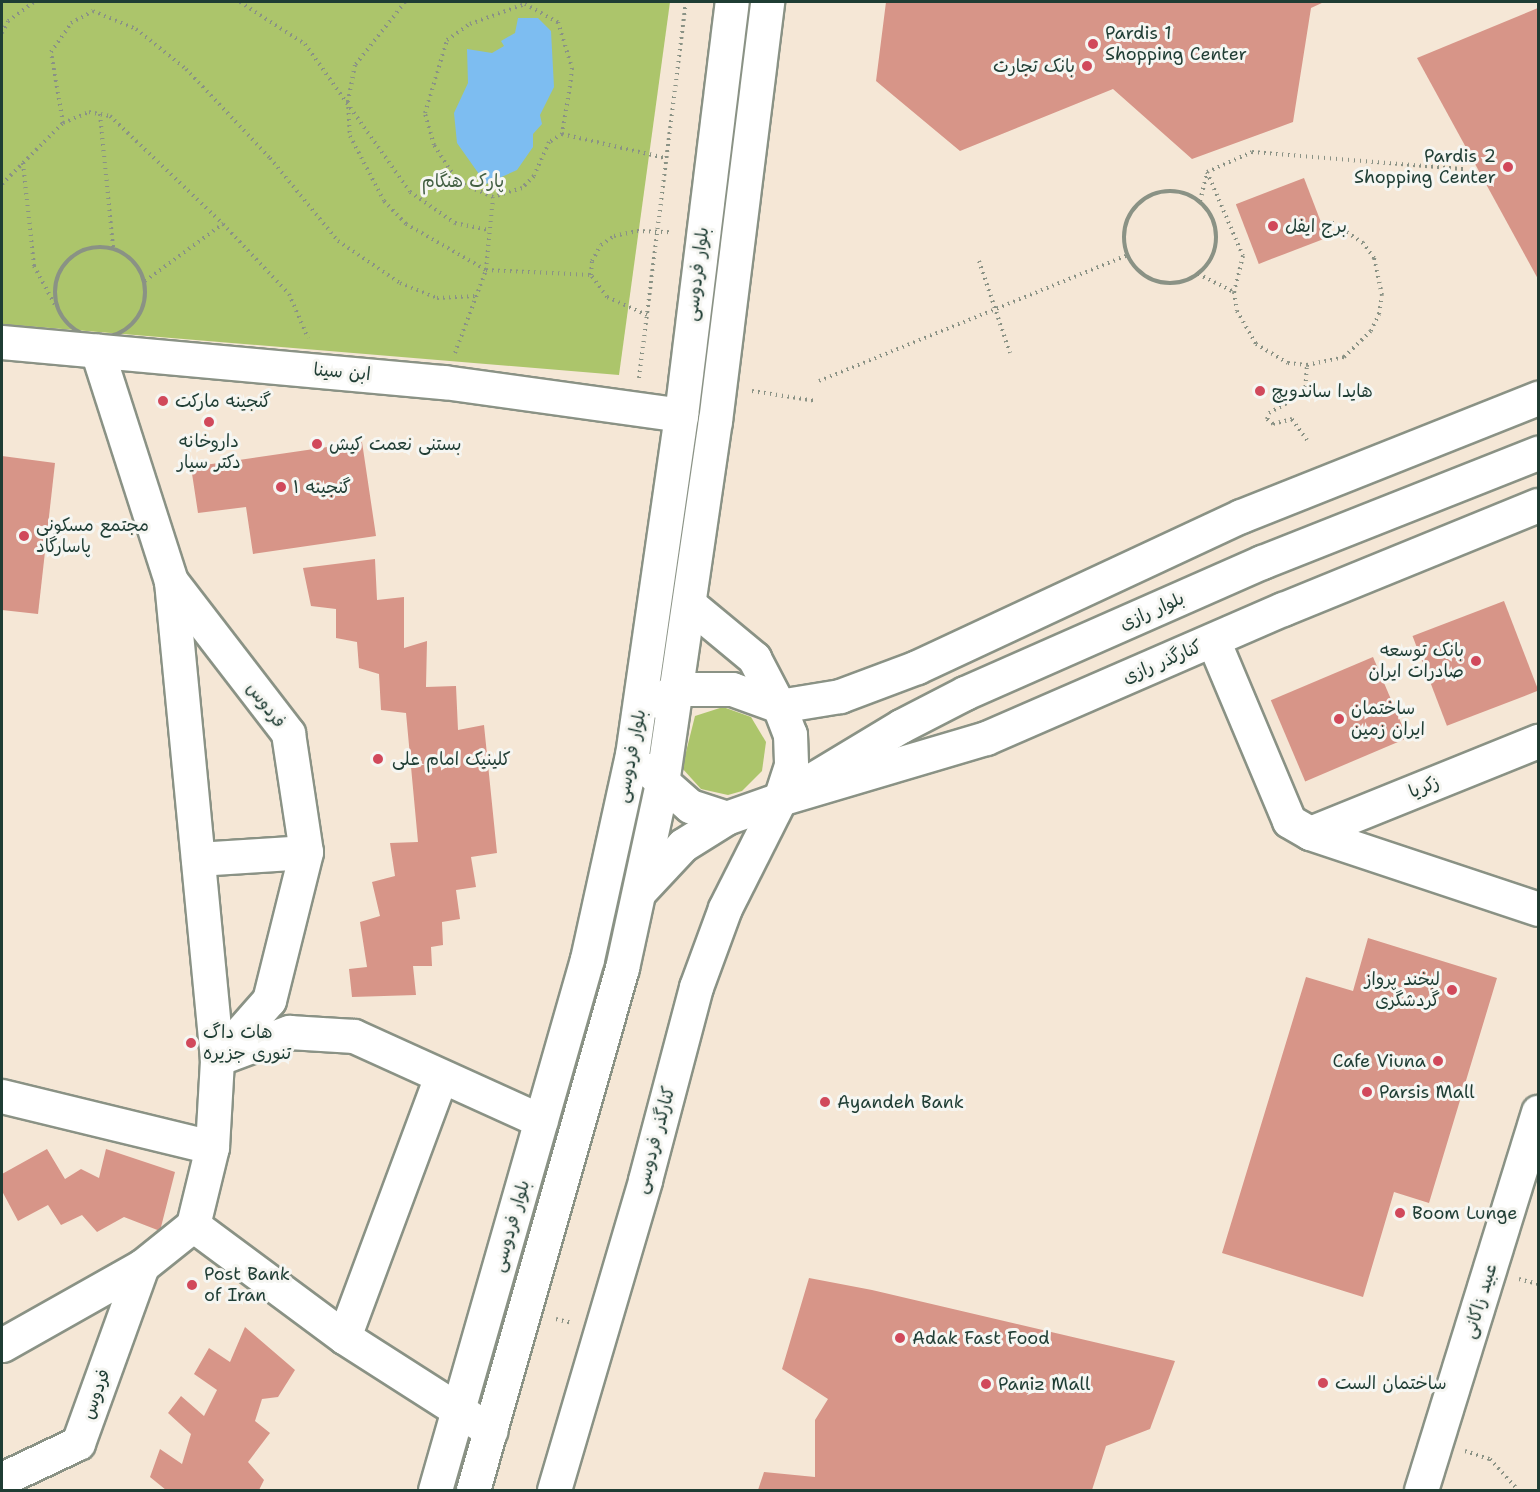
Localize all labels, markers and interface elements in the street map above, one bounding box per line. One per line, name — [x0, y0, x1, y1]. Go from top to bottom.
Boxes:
place label: Pardis 1 Shopping Center — [1105, 23, 1247, 66]
marker: Pardis 1 Shopping Center — [1086, 37, 1100, 51]
place label: بانک تجارت — [993, 55, 1075, 77]
marker: بانک تجارت — [1080, 59, 1094, 73]
place label: Pardis 2 Shopping Center — [1354, 146, 1496, 188]
marker: Pardis 2 Shopping Center — [1501, 160, 1515, 174]
park label: پارک هنگام — [422, 170, 504, 192]
place label: برج ایفل — [1285, 215, 1347, 237]
marker: برج ایفل — [1266, 219, 1280, 233]
street label: بلوار فردوسی — [681, 226, 713, 322]
street label: ابن سینا — [312, 359, 372, 385]
place label: هایدا ساندویچ — [1272, 380, 1373, 402]
marker: هایدا ساندویچ — [1253, 384, 1267, 398]
place label: گنجینه مارکت — [175, 390, 271, 412]
marker: گنجینه مارکت — [156, 394, 170, 408]
marker: داروخانه دکتر سیار — [202, 415, 216, 429]
place label: داروخانه دکتر سیار — [177, 431, 241, 474]
place label: بستنی نعمت کیش — [329, 433, 462, 455]
marker: بستنی نعمت کیش — [310, 437, 324, 451]
place label: گنجینه ۱ — [293, 476, 351, 498]
marker: گنجینه ۱ — [274, 480, 288, 494]
place label: مجتمع مسکونی پاسارگاد — [36, 515, 149, 558]
marker: مجتمع مسکونی پاسارگاد — [17, 529, 31, 543]
street label: بلوار رازی — [1116, 587, 1188, 635]
street label: کنارگذر رازی — [1119, 636, 1205, 688]
place label: بانک توسعه صادرات ایران — [1368, 640, 1464, 682]
marker: بانک توسعه صادرات ایران — [1469, 654, 1483, 668]
street label: فردوس — [242, 678, 290, 732]
place label: ساختمان ایران زمین — [1351, 698, 1425, 740]
street label: بلوار فردوسی — [611, 707, 651, 805]
marker: ساختمان ایران زمین — [1332, 712, 1346, 726]
place label: کلینیک امام علی — [392, 748, 511, 770]
marker: کلینیک امام علی — [369, 750, 387, 768]
street label: زکریا — [1406, 771, 1442, 803]
place label: لبخند پرواز گردشگری — [1365, 969, 1440, 1012]
marker: لبخند پرواز گردشگری — [1445, 983, 1459, 997]
place label: هات داگ تنورى جزيره — [203, 1022, 291, 1064]
marker: هات داگ تنورى جزيره — [184, 1036, 198, 1050]
place label: Cafe Viuna — [1332, 1050, 1426, 1072]
marker: Cafe Viuna — [1431, 1054, 1445, 1068]
place label: Parsis Mall — [1379, 1081, 1475, 1103]
street label: کنارگذر فردوسی — [630, 1084, 680, 1196]
marker: Parsis Mall — [1360, 1085, 1374, 1099]
place label: Ayandeh Bank — [837, 1091, 964, 1113]
marker: Ayandeh Bank — [818, 1095, 832, 1109]
street label: بلوار فردوسی — [488, 1177, 534, 1275]
place label: Boom Lunge — [1412, 1202, 1517, 1224]
marker: Boom Lunge — [1393, 1206, 1407, 1220]
street label: عبید زاکانی — [1458, 1261, 1502, 1341]
place label: Post Bank of Iran — [204, 1264, 290, 1306]
marker: Post Bank of Iran — [185, 1278, 199, 1292]
place label: Adak Fast Food — [912, 1327, 1050, 1349]
marker: Adak Fast Food — [893, 1331, 907, 1345]
street label: فردوس — [77, 1366, 115, 1422]
place label: ساختمان الست — [1335, 1372, 1447, 1394]
place label: Paniz Mall — [998, 1373, 1090, 1395]
marker: ساختمان الست — [1316, 1376, 1330, 1390]
marker: Paniz Mall — [979, 1377, 993, 1391]

